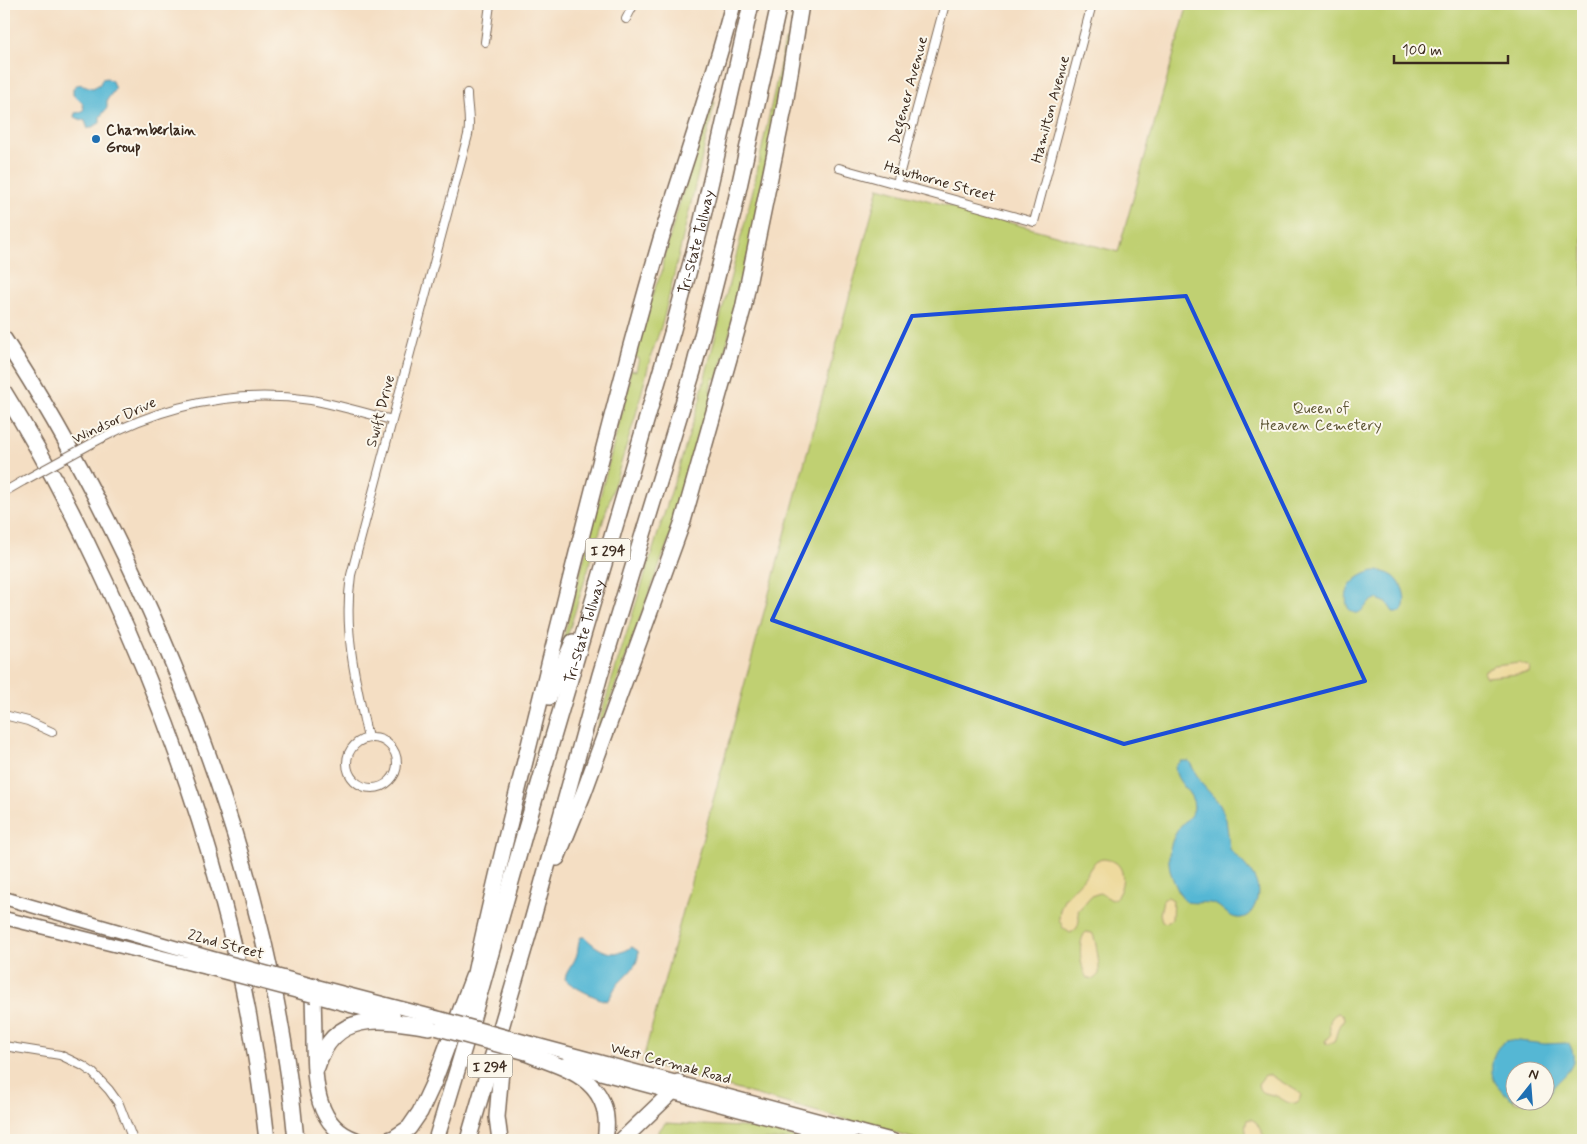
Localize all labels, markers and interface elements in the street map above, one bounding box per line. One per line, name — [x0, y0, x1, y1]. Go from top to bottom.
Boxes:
scale bar — [1394, 32, 1508, 64]
street label: Degener Avenue — [885, 34, 934, 147]
text: 100 m — [1402, 41, 1442, 61]
street label: Hamilton Avenue — [1027, 53, 1075, 165]
place label: Chamberlain Group — [106, 121, 196, 158]
marker: Chamberlain Group — [90, 133, 102, 145]
street label: Hawthorne Street — [882, 156, 998, 207]
street label: Tri-State Tollway — [674, 188, 720, 297]
street label: Swift Drive — [362, 373, 400, 450]
street label: Windsor Drive — [69, 393, 160, 449]
park label: Queen of Heaven Cemetery — [1260, 399, 1382, 436]
road number: I 294 — [586, 538, 630, 562]
street label: Tri-State Tollway — [560, 577, 610, 686]
street label: 22nd Street — [185, 925, 266, 965]
street label: West Cermak Road — [608, 1038, 733, 1090]
road number: I 294 — [468, 1054, 512, 1078]
north arrow — [1504, 1062, 1554, 1112]
text: N — [1526, 1065, 1541, 1084]

